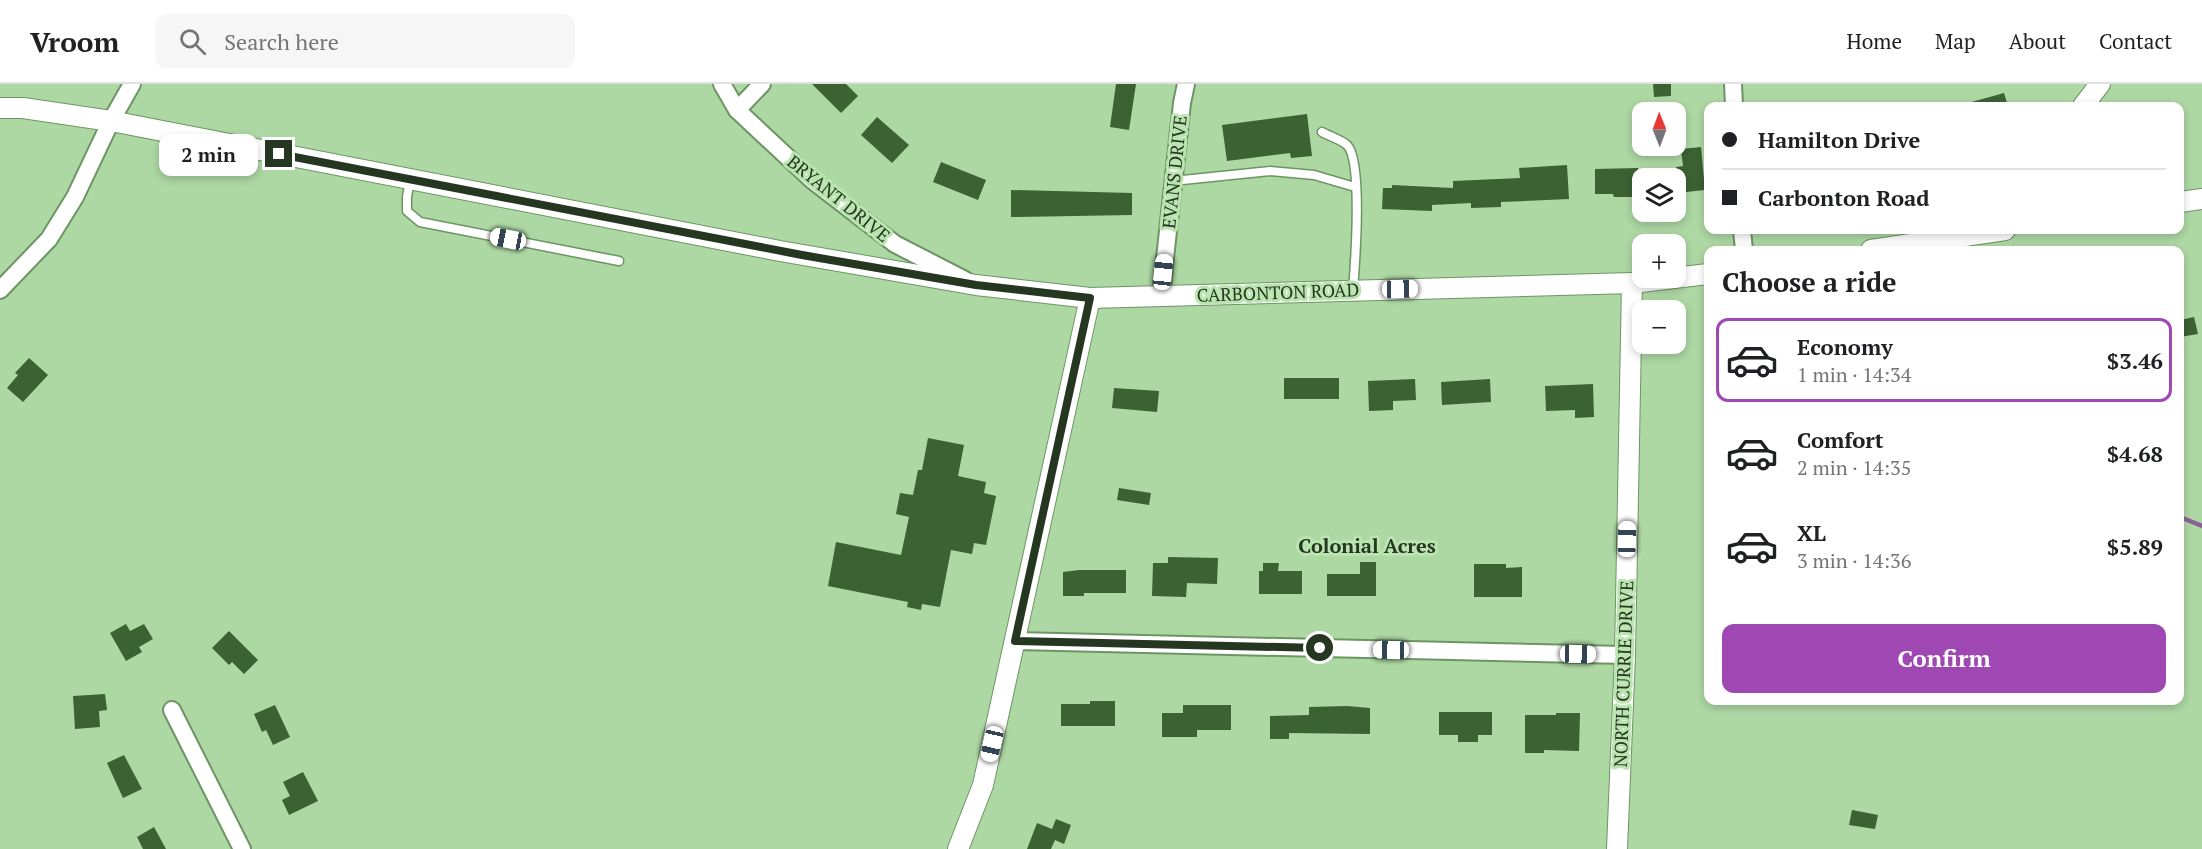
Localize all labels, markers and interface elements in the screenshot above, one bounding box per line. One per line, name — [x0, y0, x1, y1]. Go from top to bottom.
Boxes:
search box — [155, 14, 575, 68]
text: Vroom — [30, 23, 119, 60]
icon: search — [176, 25, 209, 58]
text: Search here — [224, 27, 339, 56]
text: Home — [1846, 27, 1902, 55]
text: Map — [1935, 27, 1976, 55]
text: About — [2009, 27, 2066, 55]
text: Contact — [2099, 27, 2172, 55]
north arrow — [1632, 102, 1686, 156]
map controls — [1632, 102, 1686, 354]
street label: EVANS DRIVE — [1156, 114, 1192, 230]
text: Hamilton Drive — [1758, 125, 1920, 154]
callout: 2 min — [159, 133, 258, 175]
route end — [265, 140, 292, 167]
text: 2 min — [181, 141, 236, 168]
street label: BRYANT DRIVE — [783, 149, 895, 247]
button: layers — [1632, 168, 1686, 222]
text: Carbonton Road — [1758, 183, 1930, 212]
car — [489, 227, 527, 251]
button: + — [1632, 234, 1686, 288]
car — [1152, 253, 1174, 291]
text: Choose a ride — [1722, 264, 1897, 300]
street label: CARBONTON ROAD — [1196, 277, 1360, 307]
car — [1382, 280, 1418, 298]
button: − — [1632, 300, 1686, 354]
text: Economy — [1797, 332, 1893, 361]
icon: car — [1725, 333, 1779, 387]
text: $3.46 — [2107, 346, 2163, 375]
text: 1 min · 14:34 — [1797, 361, 1911, 388]
text: Comfort — [1797, 425, 1883, 454]
icon: car — [1725, 426, 1779, 480]
text: $4.68 — [2107, 439, 2163, 468]
text: 2 min · 14:35 — [1797, 454, 1911, 481]
text: XL — [1797, 518, 1826, 547]
icon: car — [1725, 519, 1779, 573]
car — [1618, 521, 1636, 557]
district label: Colonial Acres — [1298, 532, 1436, 559]
text: $5.89 — [2107, 532, 2163, 561]
text: 3 min · 14:36 — [1797, 547, 1911, 574]
street label: NORTH CURRIE DRIVE — [1608, 580, 1638, 768]
button: Confirm — [1722, 624, 2166, 693]
route start — [1306, 634, 1333, 661]
car — [1373, 641, 1409, 659]
car — [1560, 645, 1596, 663]
car — [979, 724, 1005, 764]

